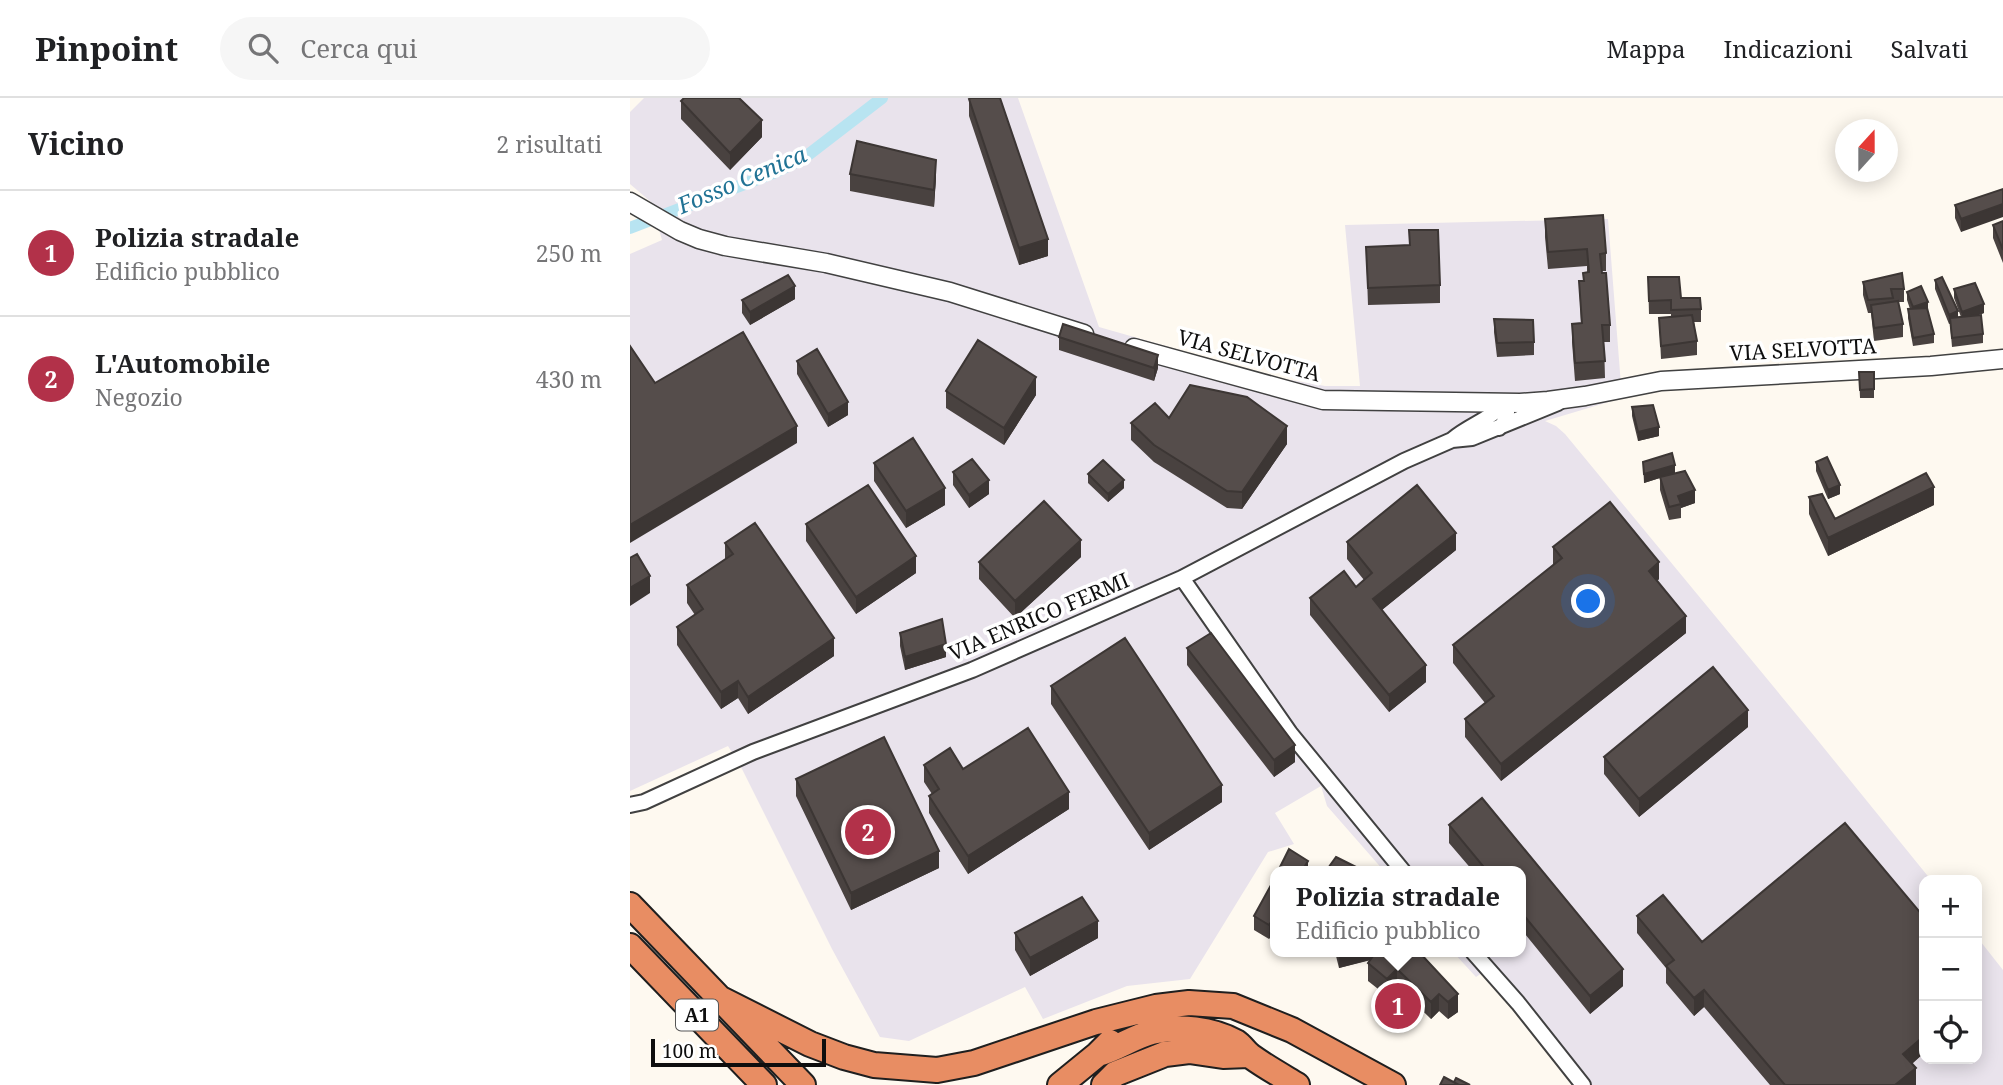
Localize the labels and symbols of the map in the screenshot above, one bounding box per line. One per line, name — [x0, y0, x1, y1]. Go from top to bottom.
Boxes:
north arrow — [1835, 119, 1898, 182]
water label: Fosso Cenica — [671, 137, 812, 221]
street label: VIA SELVOTTA — [1175, 323, 1324, 388]
street label: VIA SELVOTTA — [1729, 331, 1877, 367]
street label: VIA ENRICO FERMI — [944, 565, 1133, 667]
your location — [1571, 584, 1605, 618]
pin: 2 — [845, 806, 891, 858]
pin: 1 — [1375, 980, 1421, 1032]
road number: A1 — [676, 1000, 718, 1030]
scale bar — [651, 1036, 826, 1068]

